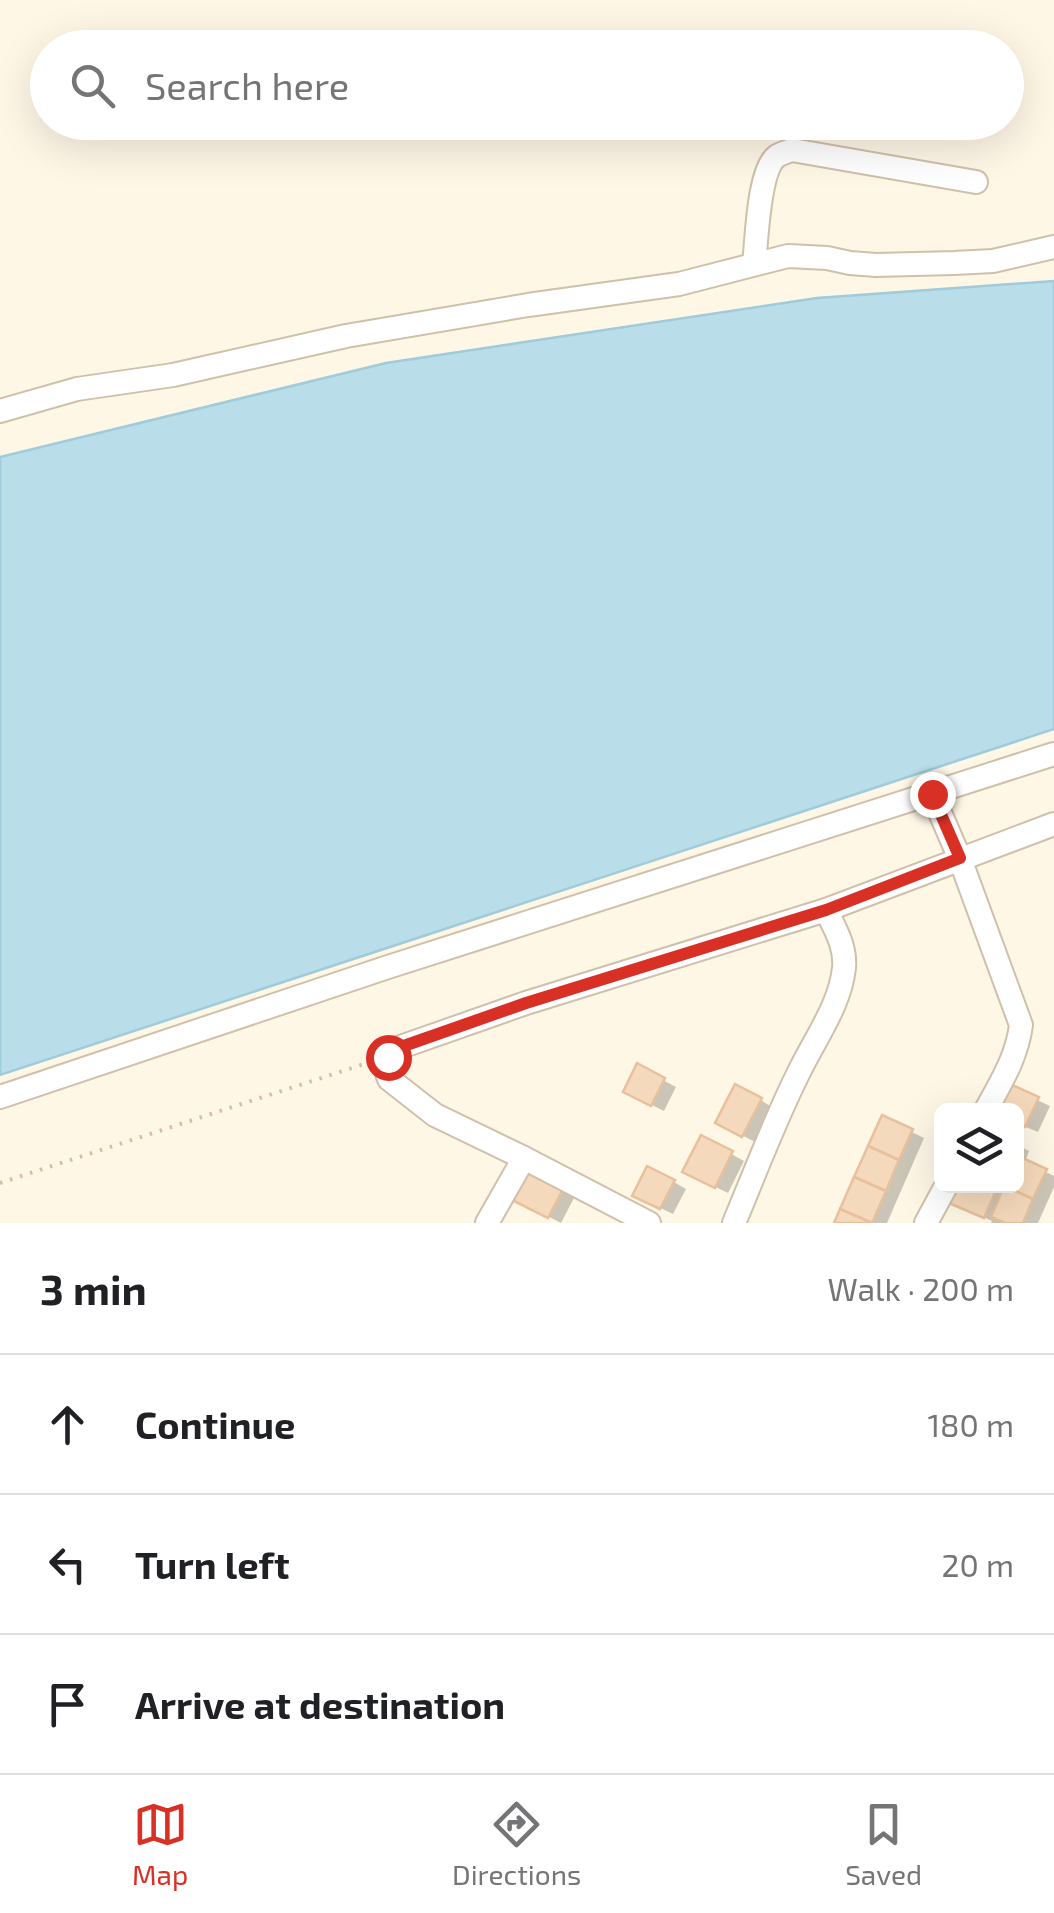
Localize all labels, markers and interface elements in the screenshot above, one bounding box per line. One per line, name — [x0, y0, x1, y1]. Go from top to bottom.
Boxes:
search box — [30, 30, 1024, 140]
icon: search — [65, 58, 120, 113]
text: Search here — [145, 62, 349, 108]
route end — [910, 772, 956, 818]
route start — [366, 1035, 412, 1081]
map controls — [934, 1103, 1024, 1193]
button: layers — [934, 1103, 1024, 1193]
text: 3 min — [40, 1263, 147, 1313]
text: Walk · 200 m — [827, 1269, 1014, 1307]
icon: ahead — [40, 1397, 95, 1452]
text: Continue — [135, 1401, 295, 1447]
text: 180 m — [927, 1405, 1014, 1443]
icon: left — [40, 1537, 95, 1592]
text: Turn left — [135, 1541, 290, 1587]
text: 20 m — [942, 1545, 1014, 1583]
icon: arrive — [40, 1677, 95, 1732]
text: Arrive at destination — [135, 1681, 505, 1727]
tab: Map — [132, 1797, 188, 1891]
tab: Directions — [452, 1797, 581, 1891]
tab: Saved — [845, 1797, 922, 1891]

